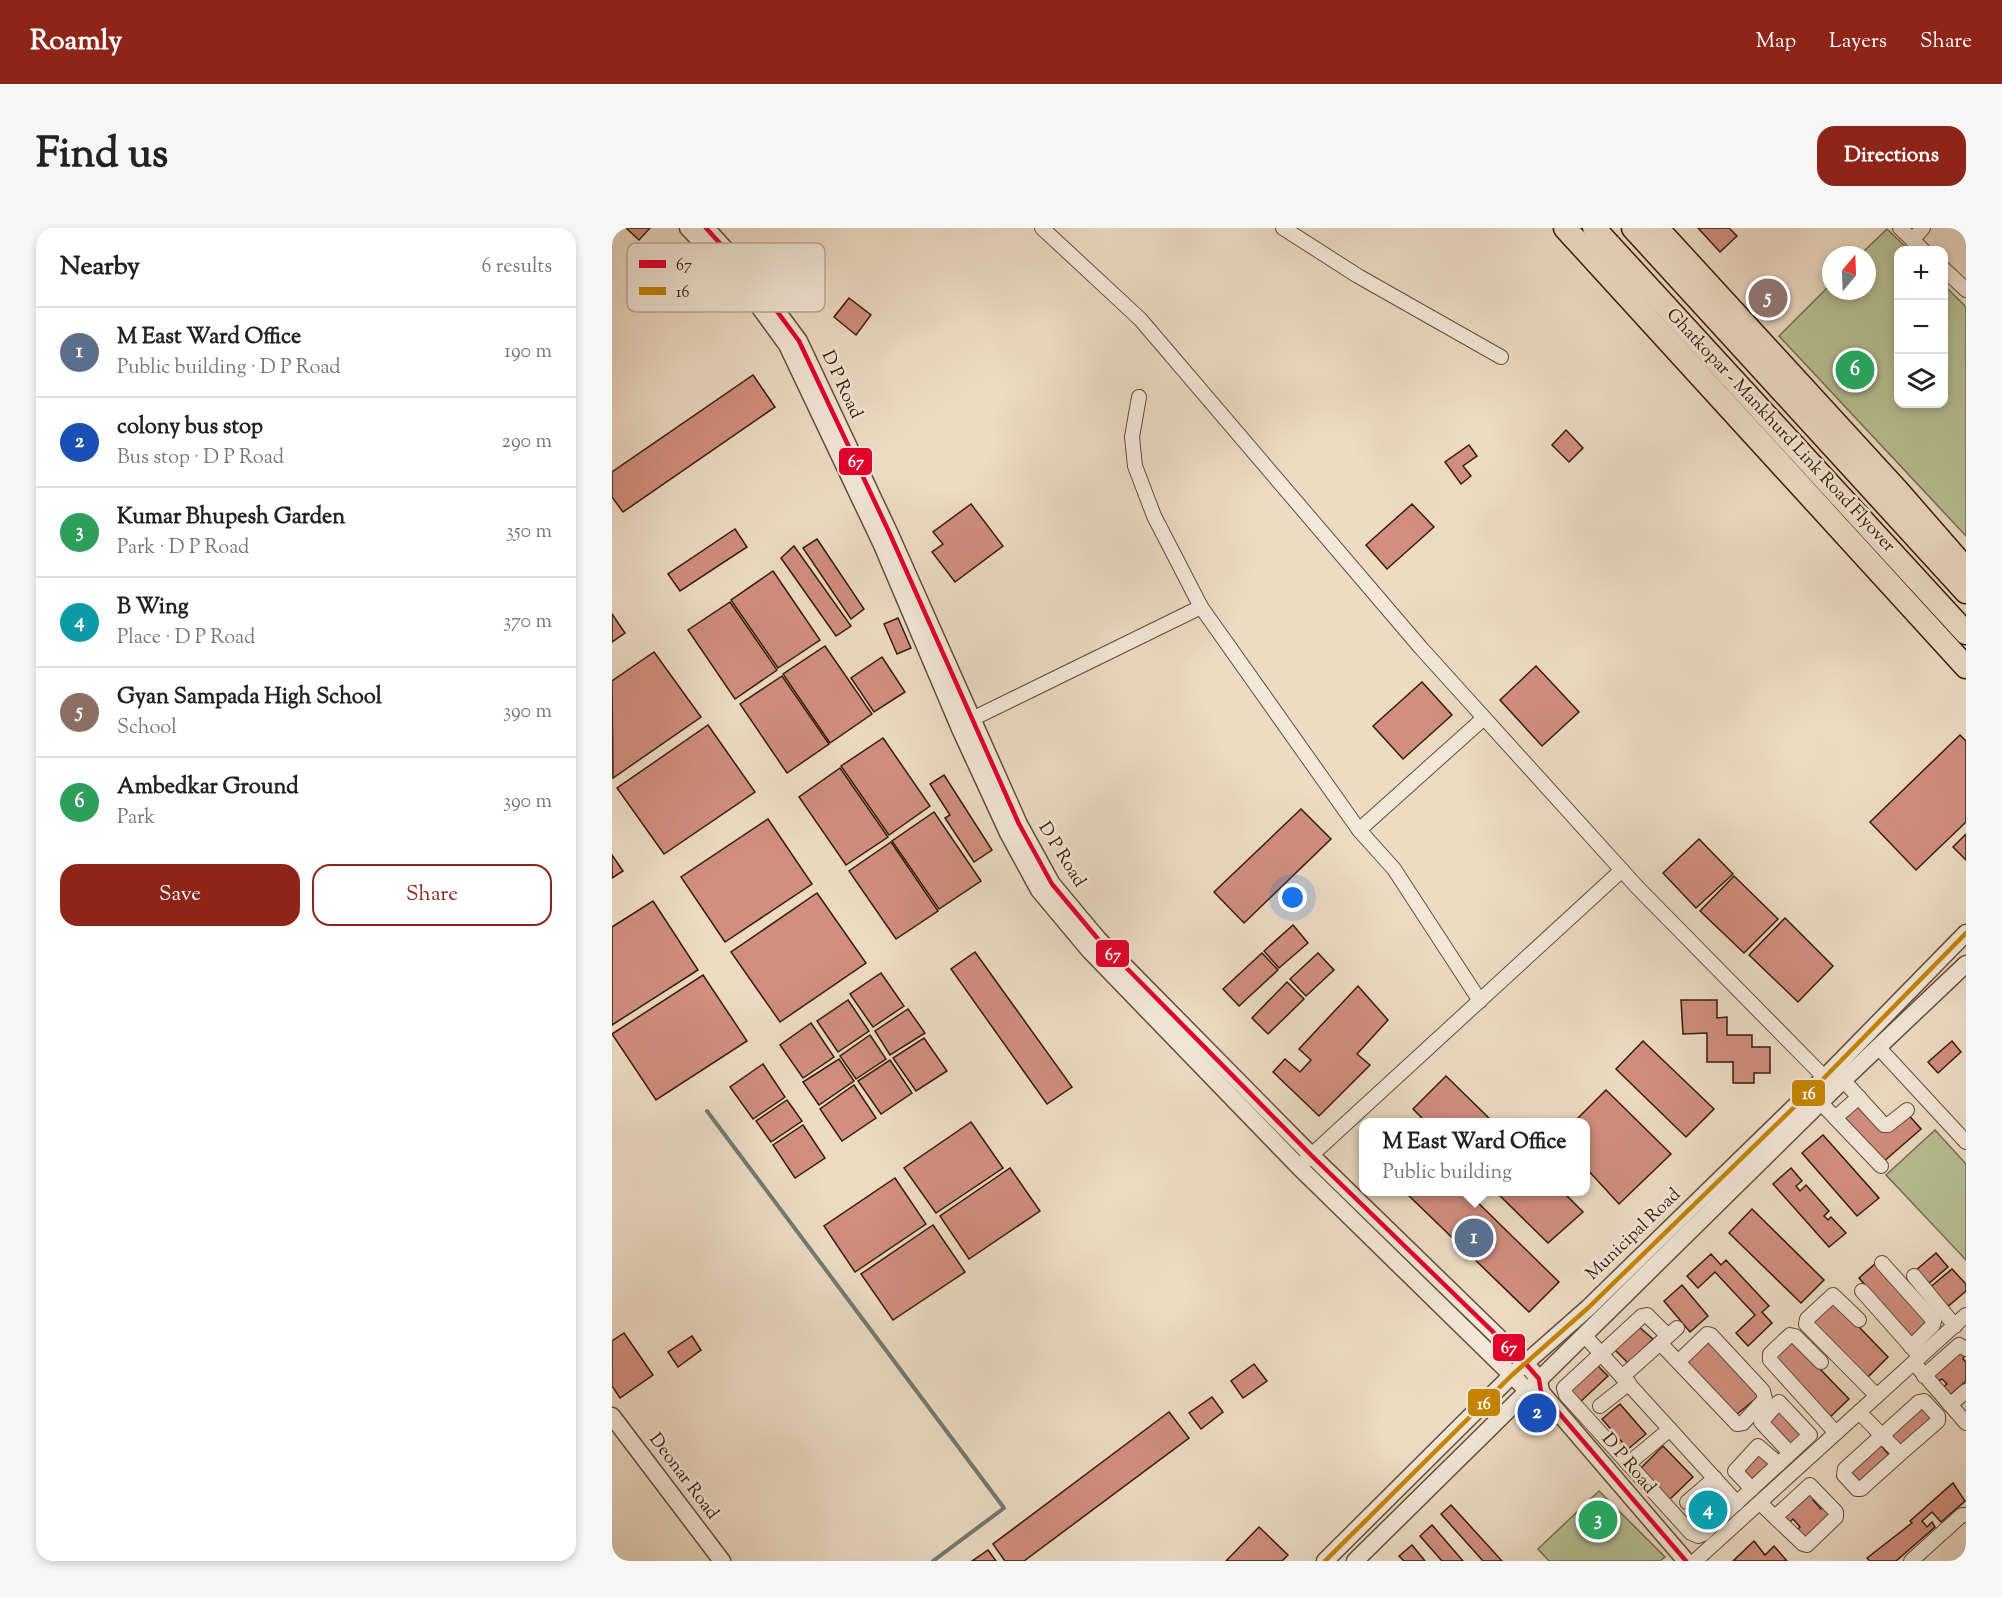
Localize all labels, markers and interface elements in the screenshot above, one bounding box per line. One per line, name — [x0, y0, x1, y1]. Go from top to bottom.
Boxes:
text: Roamly — [30, 22, 122, 62]
text: Map — [1756, 27, 1796, 57]
text: Layers — [1829, 27, 1887, 57]
text: Share — [1920, 27, 1972, 57]
text: Find us — [36, 126, 168, 186]
button: Directions — [1817, 126, 1966, 186]
legend — [627, 243, 825, 312]
north arrow — [1822, 246, 1876, 300]
map controls — [1894, 246, 1948, 408]
button: + — [1894, 246, 1948, 300]
text: Nearby — [60, 249, 140, 286]
text: 6 results — [482, 253, 552, 282]
text: 67 — [676, 255, 692, 278]
pin: 5 — [1748, 276, 1788, 320]
text: 16 — [676, 282, 689, 305]
button: − — [1894, 300, 1948, 354]
street label: Ghatkopar - Mankhurd Link Road Flyover — [1660, 303, 1901, 559]
text: M East Ward Office — [117, 322, 301, 354]
text: 1 — [76, 338, 83, 367]
text: 190 m — [504, 338, 552, 367]
street label: D P Road — [814, 347, 868, 423]
pin: 6 — [1836, 348, 1874, 392]
text: Public building · D P Road — [117, 354, 341, 383]
button: layers — [1894, 354, 1948, 408]
text: colony bus stop — [117, 412, 263, 444]
text: 2 — [75, 428, 84, 457]
text: 290 m — [502, 428, 552, 457]
text: Bus stop · D P Road — [117, 444, 284, 473]
line badge: 67 — [838, 447, 873, 476]
text: 67 — [848, 452, 865, 475]
text: Kumar Bhupesh Garden — [117, 502, 345, 534]
text: 3 — [75, 518, 84, 547]
text: 350 m — [506, 518, 552, 547]
text: Park · D P Road — [117, 534, 249, 563]
text: B Wing — [117, 592, 188, 624]
text: 4 — [74, 608, 85, 637]
text: 370 m — [503, 608, 552, 637]
text: Place · D P Road — [117, 624, 255, 653]
text: Gyan Sampada High School — [117, 682, 382, 714]
text: 5 — [76, 698, 83, 727]
text: 390 m — [503, 698, 552, 727]
text: School — [117, 714, 177, 743]
text: Ambedkar Ground — [117, 772, 299, 804]
text: 6 — [75, 788, 84, 817]
text: 390 m — [503, 788, 552, 817]
text: Park — [117, 804, 155, 833]
street label: D P Road — [1031, 817, 1091, 893]
button: Save — [60, 864, 300, 926]
button: Share — [312, 864, 552, 926]
your location — [1278, 883, 1307, 912]
line badge: 67 — [1095, 939, 1130, 968]
text: 67 — [1105, 945, 1122, 968]
line badge: 16 — [1791, 1079, 1826, 1107]
text: 16 — [1802, 1084, 1816, 1107]
popup — [1359, 1118, 1590, 1196]
text: M East Ward Office — [1382, 1127, 1567, 1159]
text: Public building — [1382, 1159, 1512, 1188]
street label: Municipal Road — [1581, 1183, 1687, 1287]
pin: 1 — [1454, 1216, 1494, 1260]
line badge: 67 — [1492, 1333, 1526, 1362]
text: 67 — [1501, 1338, 1518, 1361]
line badge: 16 — [1467, 1388, 1501, 1417]
pin: 2 — [1518, 1390, 1556, 1436]
text: 16 — [1477, 1394, 1491, 1417]
street label: Deonar Road — [642, 1428, 724, 1526]
street label: D P Road — [1595, 1428, 1661, 1500]
pin: 4 — [1688, 1488, 1728, 1532]
pin: 3 — [1578, 1498, 1618, 1542]

